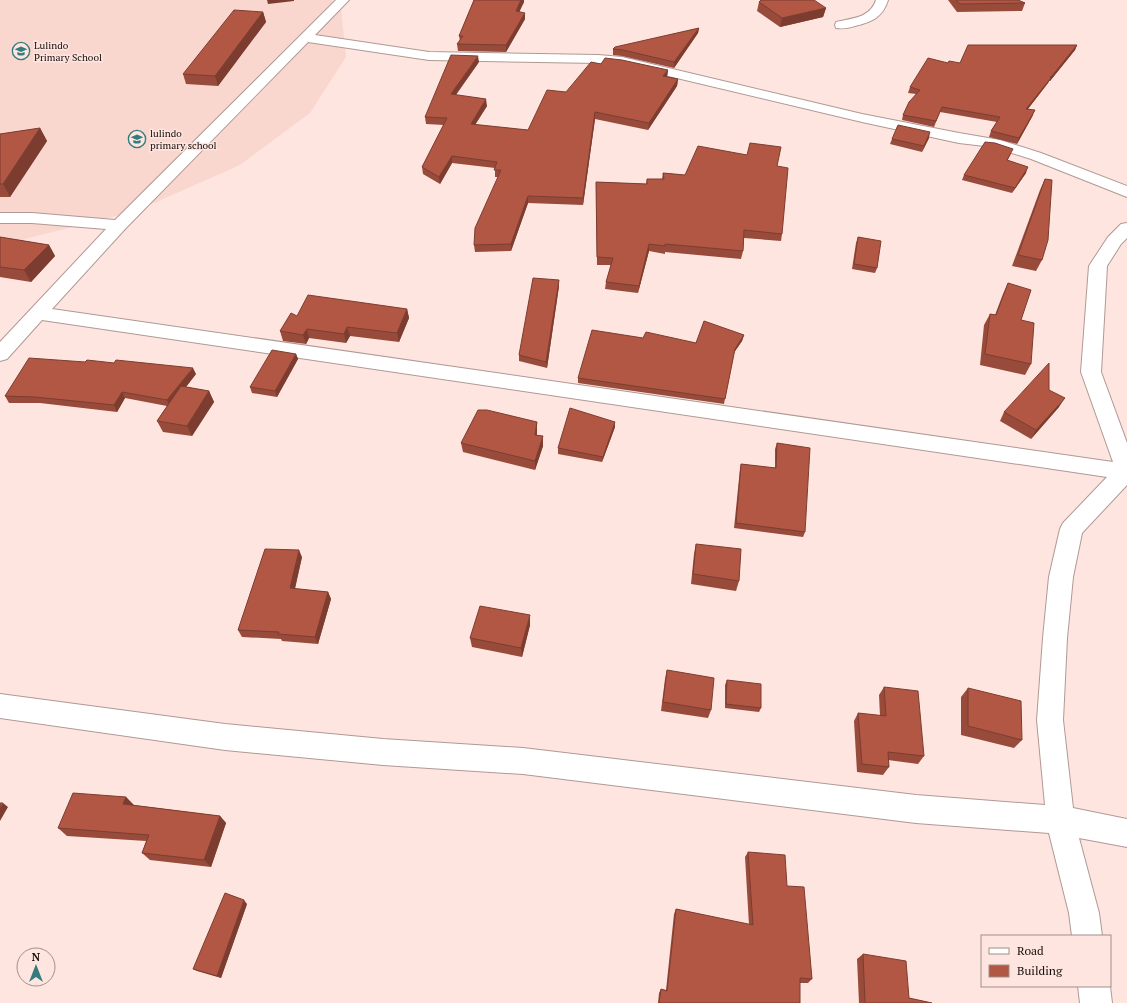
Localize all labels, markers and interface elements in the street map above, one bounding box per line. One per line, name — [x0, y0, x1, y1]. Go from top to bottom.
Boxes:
place label: Lulindo Primary School — [34, 39, 102, 64]
school or university icon: Lulindo Primary School — [11, 41, 31, 61]
place label: lulindo primary school — [150, 127, 217, 152]
school or university icon: lulindo primary school — [127, 129, 147, 149]
legend — [981, 935, 1111, 987]
text: Road — [1017, 943, 1044, 958]
north arrow — [16, 947, 56, 987]
text: N — [32, 950, 41, 964]
text: Building — [1017, 963, 1063, 978]

